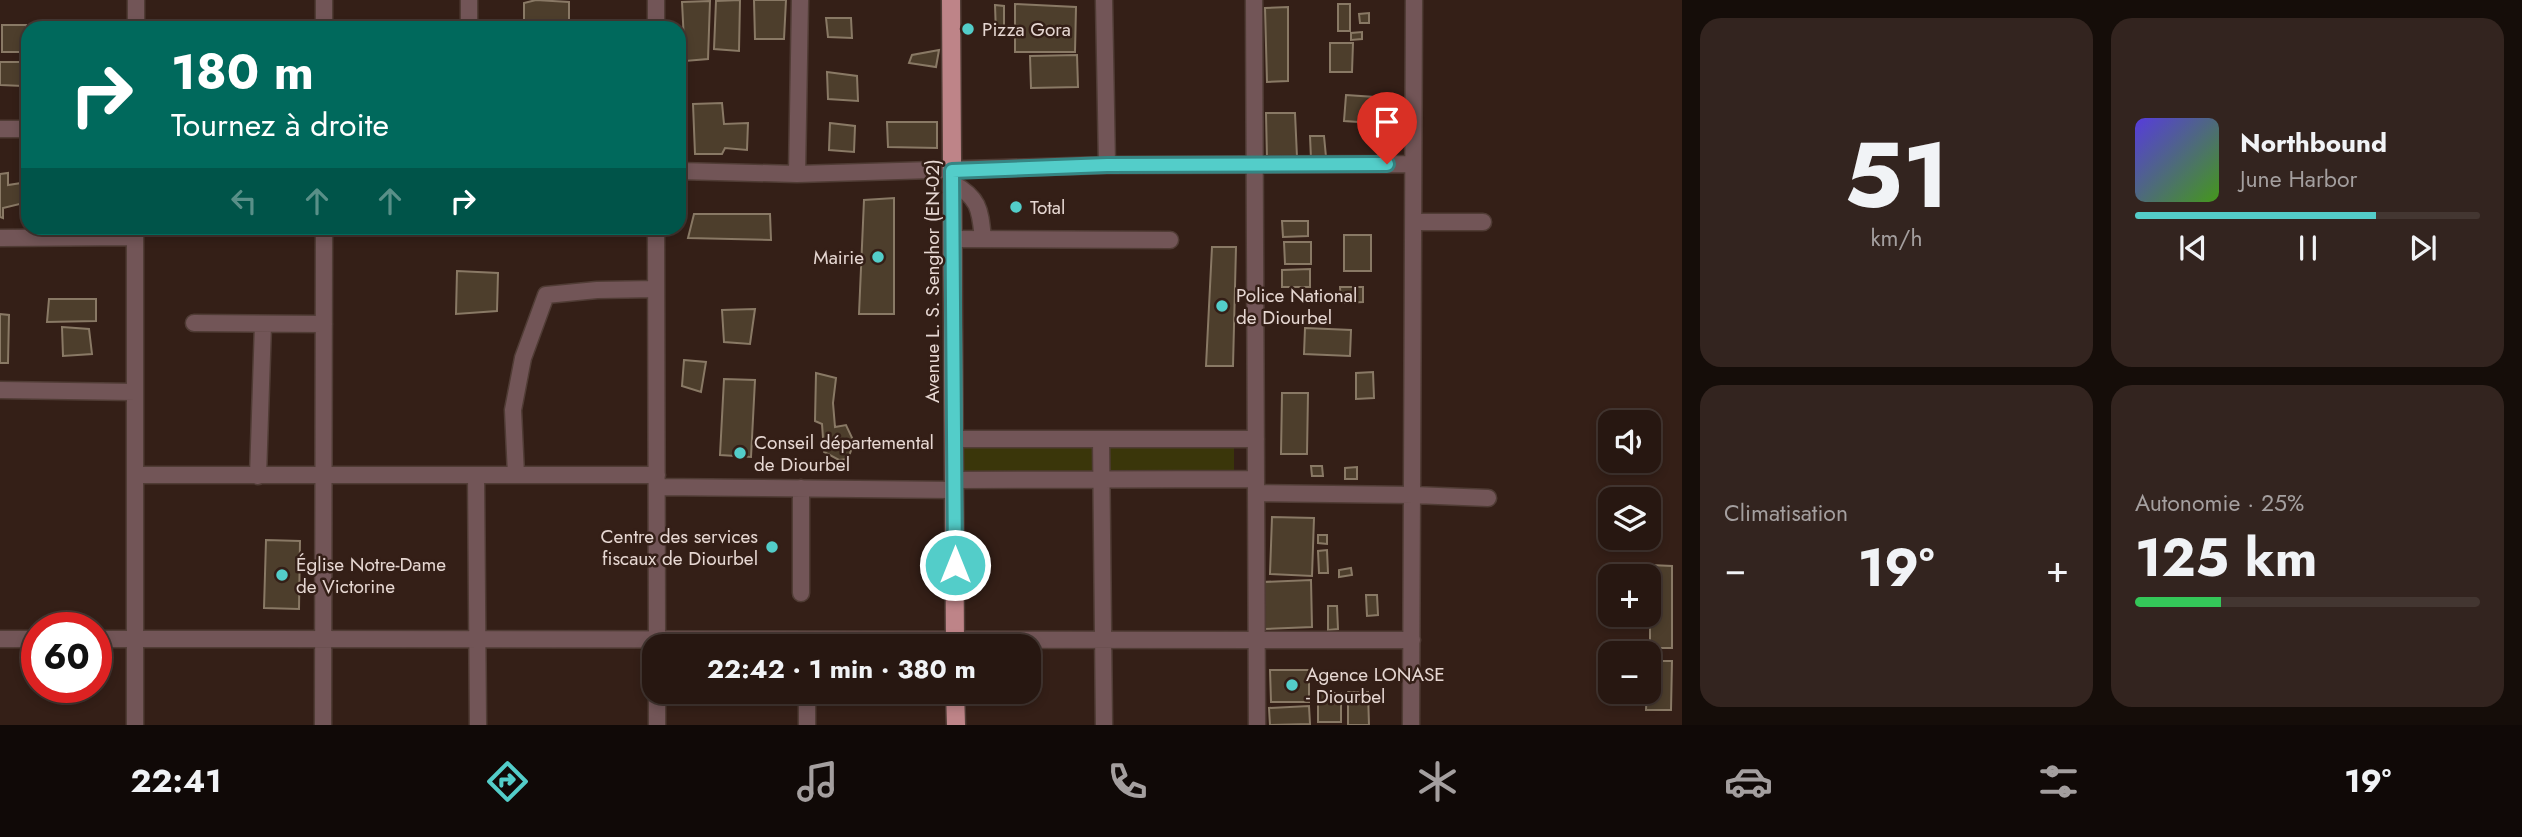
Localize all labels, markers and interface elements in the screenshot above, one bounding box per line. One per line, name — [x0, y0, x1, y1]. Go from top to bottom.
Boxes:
place label: Pizza Gora — [982, 16, 1071, 43]
marker: Pizza Gora — [960, 21, 976, 37]
text: 180 m — [171, 37, 314, 107]
icon: right — [56, 49, 147, 140]
pin — [1357, 92, 1417, 164]
text: Tournez à droite — [171, 102, 389, 148]
icon: arrive — [1368, 103, 1406, 141]
text: 51 — [1844, 110, 1949, 241]
text: Northbound — [2240, 124, 2387, 162]
street label: Avenue L. S. Senghor (EN-02) — [919, 159, 946, 403]
text: June Harbor — [2240, 162, 2357, 196]
icon: left — [225, 182, 263, 220]
icon: ahead — [298, 182, 336, 220]
icon: ahead — [371, 182, 409, 220]
icon: right — [444, 182, 482, 220]
place label: Total — [1030, 194, 1065, 221]
marker: Total — [1008, 199, 1024, 215]
text: km/h — [1871, 221, 1922, 255]
icon: previous — [2174, 229, 2212, 267]
icon: pause — [2289, 229, 2327, 267]
icon: next — [2404, 229, 2442, 267]
place label: Mairie — [813, 244, 864, 271]
marker: Mairie — [870, 249, 886, 265]
place label: Police National de Diourbel — [1236, 282, 1357, 331]
marker: Police National de Diourbel — [1214, 298, 1230, 314]
map controls — [1598, 410, 1661, 704]
button: sound — [1598, 410, 1661, 473]
place label: Conseil départemental de Diourbel — [754, 429, 934, 478]
marker: Conseil départemental de Diourbel — [732, 445, 748, 461]
text: Autonomie · 25% — [2135, 486, 2304, 520]
button: layers — [1598, 487, 1661, 550]
text: Climatisation — [1724, 496, 1848, 530]
text: 125 km — [2135, 520, 2317, 596]
place label: Centre des services fiscaux de Diourbel — [601, 523, 758, 572]
position arrow — [918, 528, 992, 602]
text: 19° — [1858, 530, 1934, 606]
marker: Centre des services fiscaux de Diourbel — [764, 539, 780, 555]
text: − — [1724, 541, 1746, 596]
text: + — [2046, 541, 2069, 596]
place label: Église Notre-Dame de Victorine — [296, 551, 446, 600]
button: + — [1598, 564, 1661, 627]
marker: Église Notre-Dame de Victorine — [274, 567, 290, 583]
speed limit sign: 60 — [21, 612, 112, 703]
button: − — [1598, 641, 1661, 704]
text: 22:42 · 1 min · 380 m — [707, 650, 976, 688]
place label: Agence LONASE - Diourbel — [1306, 661, 1445, 710]
marker: Agence LONASE - Diourbel — [1284, 677, 1300, 693]
icon: directions — [483, 757, 532, 806]
icon: music — [793, 757, 842, 806]
icon: phone — [1103, 757, 1152, 806]
icon: climate — [1413, 757, 1462, 806]
icon: car — [1724, 757, 1773, 806]
icon: filters — [2034, 757, 2083, 806]
text: 22:41 — [131, 758, 222, 804]
text: 19° — [2344, 758, 2391, 804]

